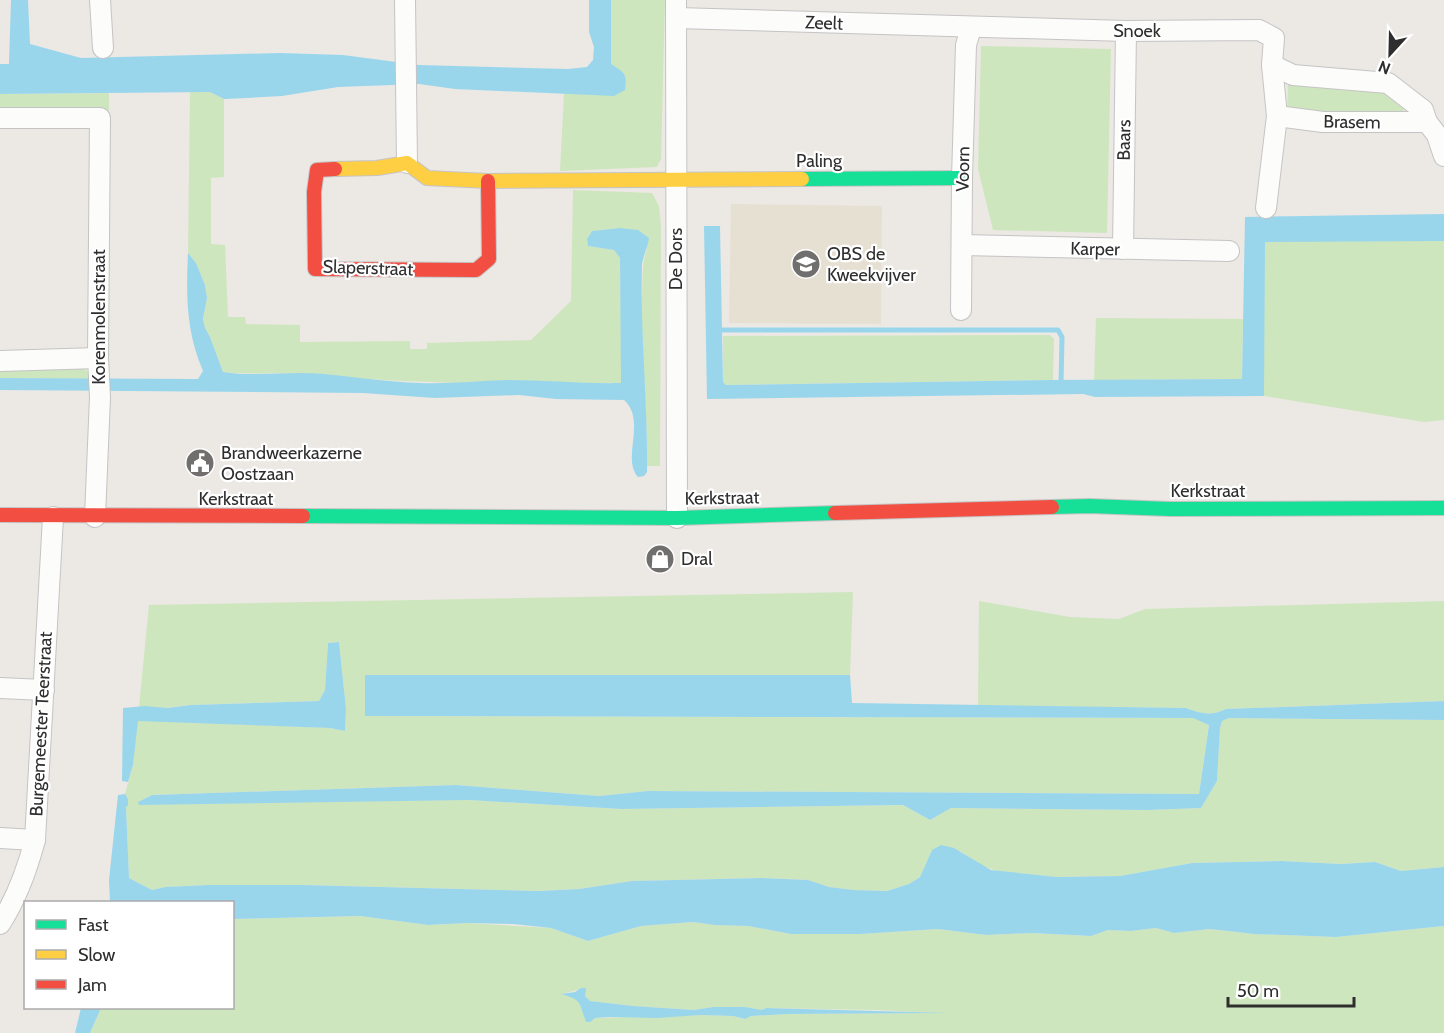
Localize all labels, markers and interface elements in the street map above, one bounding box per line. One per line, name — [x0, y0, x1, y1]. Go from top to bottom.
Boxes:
street label: Zeelt — [805, 11, 843, 35]
street label: Snoek — [1113, 20, 1162, 42]
north arrow — [1360, 24, 1420, 84]
text: N — [1376, 57, 1393, 78]
street label: Brasem — [1323, 111, 1381, 133]
street label: Baars — [1113, 119, 1135, 161]
street label: Voorn — [952, 146, 974, 192]
street label: Paling — [796, 150, 843, 172]
street label: De Dors — [665, 228, 687, 290]
street label: Karper — [1070, 238, 1120, 260]
place label: OBS de Kweekvijver — [827, 243, 916, 286]
school or university icon: OBS de Kweekvijver — [790, 248, 822, 280]
street label: Korenmolenstraat — [88, 249, 110, 385]
street label: Slaperstraat — [322, 255, 414, 281]
place label: Brandweerkazerne Oostzaan — [221, 442, 362, 485]
public building icon: Brandweerkazerne Oostzaan — [184, 447, 216, 479]
street label: Kerkstraat — [1171, 480, 1245, 502]
street label: Kerkstraat — [684, 486, 760, 510]
street label: Kerkstraat — [199, 488, 273, 510]
shop icon: Dral — [644, 543, 676, 575]
place label: Dral — [681, 548, 713, 570]
street label: Burgemeester Teerstraat — [25, 631, 57, 817]
legend — [24, 901, 234, 1009]
text: Fast — [78, 914, 109, 936]
text: Slow — [78, 944, 115, 966]
scale bar — [1228, 970, 1354, 1008]
text: Jam — [77, 974, 107, 996]
text: 50 m — [1237, 980, 1279, 1002]

